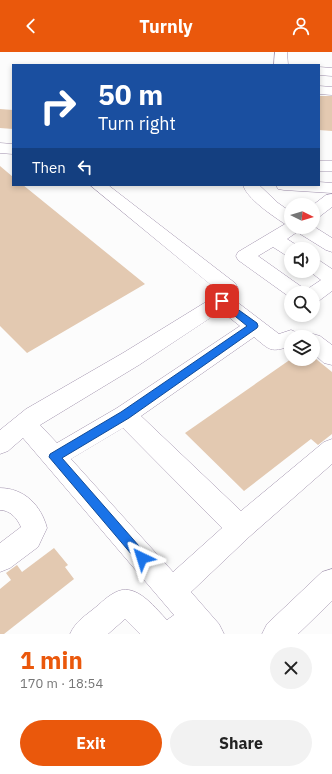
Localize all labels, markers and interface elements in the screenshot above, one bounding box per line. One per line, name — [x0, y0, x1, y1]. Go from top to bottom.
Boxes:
icon: back — [20, 15, 42, 37]
text: Turnly — [139, 15, 193, 38]
icon: person — [290, 15, 312, 37]
text: 50 m — [98, 76, 163, 113]
icon: right — [32, 80, 84, 132]
text: Turn right — [98, 112, 176, 135]
icon: left — [74, 156, 96, 178]
text: Then — [32, 158, 66, 177]
north arrow — [284, 198, 320, 234]
map controls — [284, 198, 320, 366]
button: sound — [284, 242, 320, 278]
pin — [205, 284, 239, 318]
button: search — [284, 286, 320, 322]
icon: arrive — [211, 290, 233, 312]
button: layers — [284, 330, 320, 366]
position arrow — [121, 537, 163, 579]
text: 1 min — [20, 644, 83, 676]
button: close — [270, 647, 312, 689]
text: 170 m · 18:54 — [20, 675, 103, 692]
button: Exit — [20, 720, 162, 766]
button: Share — [170, 720, 312, 766]

